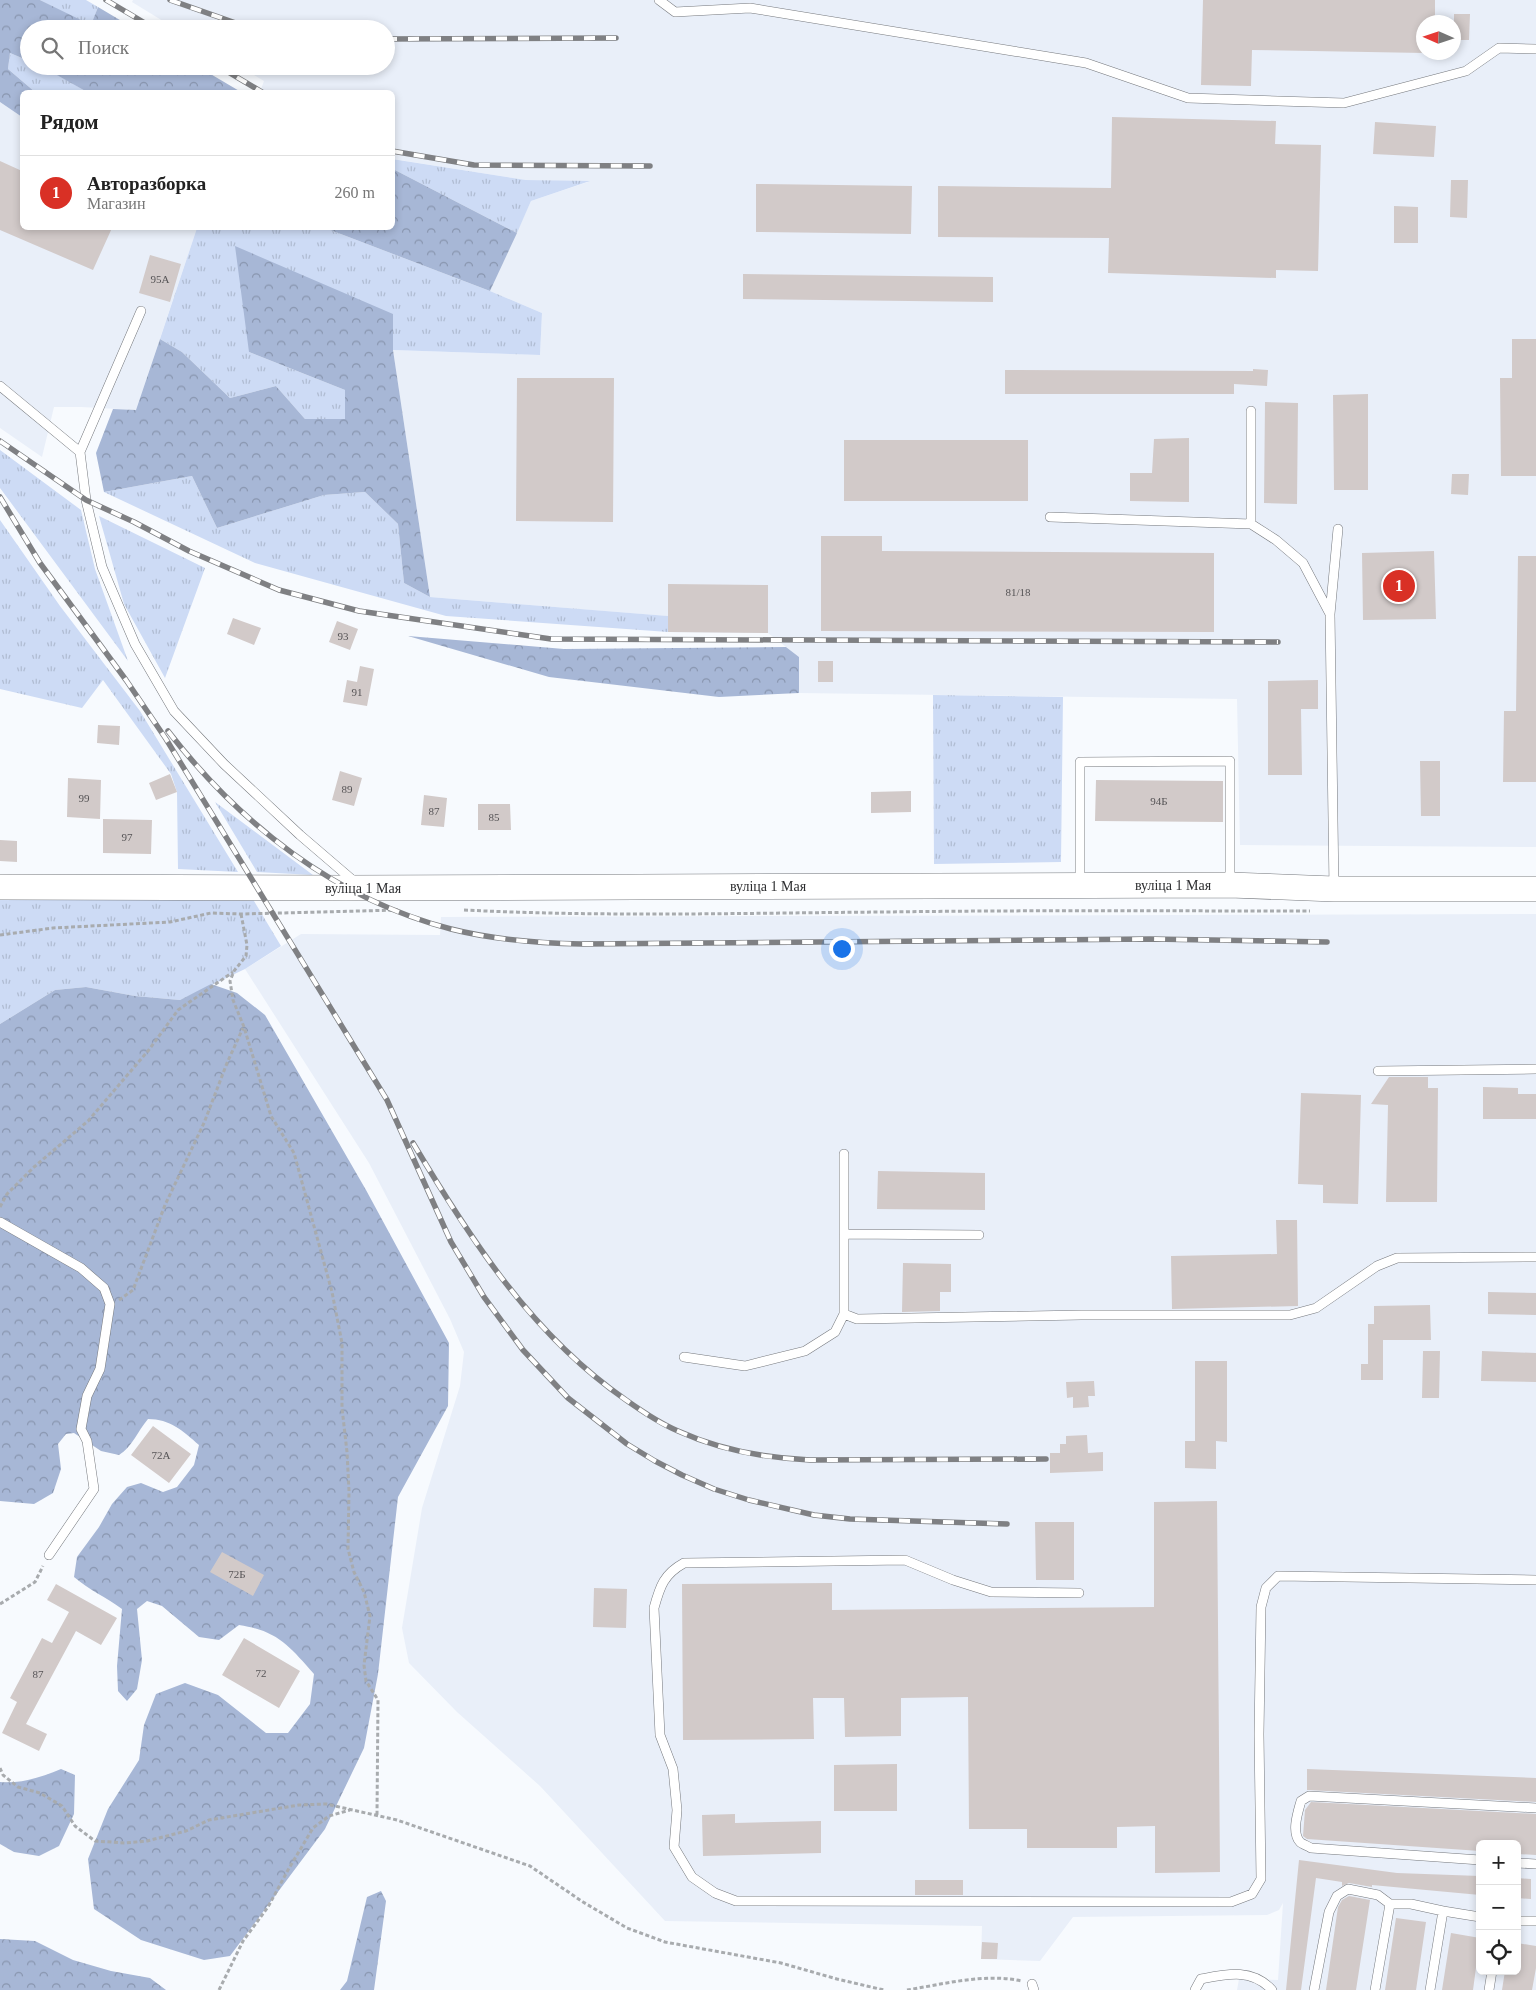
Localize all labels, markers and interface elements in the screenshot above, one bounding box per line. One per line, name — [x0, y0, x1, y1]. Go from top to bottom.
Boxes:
north arrow — [1416, 15, 1461, 60]
search box — [20, 20, 395, 75]
icon: search — [38, 34, 66, 62]
text: Поиск — [78, 37, 129, 58]
text: Рядом — [40, 110, 99, 134]
text: Авторазборка — [87, 173, 206, 194]
text: 1 — [52, 184, 60, 201]
text: 260 m — [335, 184, 375, 201]
text: Магазин — [87, 195, 145, 212]
house number: 95А — [151, 273, 170, 285]
pin: 1 — [1383, 567, 1415, 605]
house number: 81/18 — [1005, 586, 1031, 598]
house number: 93 — [338, 630, 349, 642]
house number: 91 — [352, 686, 363, 698]
house number: 89 — [342, 783, 353, 795]
house number: 99 — [79, 792, 90, 804]
house number: 94Б — [1150, 795, 1168, 807]
house number: 87 — [429, 805, 440, 817]
house number: 85 — [489, 811, 500, 823]
house number: 97 — [122, 831, 133, 843]
street label: вуліца 1 Мая — [1135, 878, 1212, 893]
street label: вуліца 1 Мая — [730, 879, 807, 894]
street label: вуліца 1 Мая — [325, 881, 402, 896]
your location — [829, 936, 855, 962]
house number: 72А — [152, 1449, 171, 1461]
house number: 72Б — [228, 1568, 246, 1580]
house number: 72 — [256, 1667, 267, 1679]
house number: 87 — [33, 1668, 44, 1680]
map controls — [1476, 1840, 1521, 1975]
button: + — [1476, 1840, 1521, 1885]
button: − — [1476, 1885, 1521, 1930]
button: locate — [1476, 1930, 1521, 1975]

